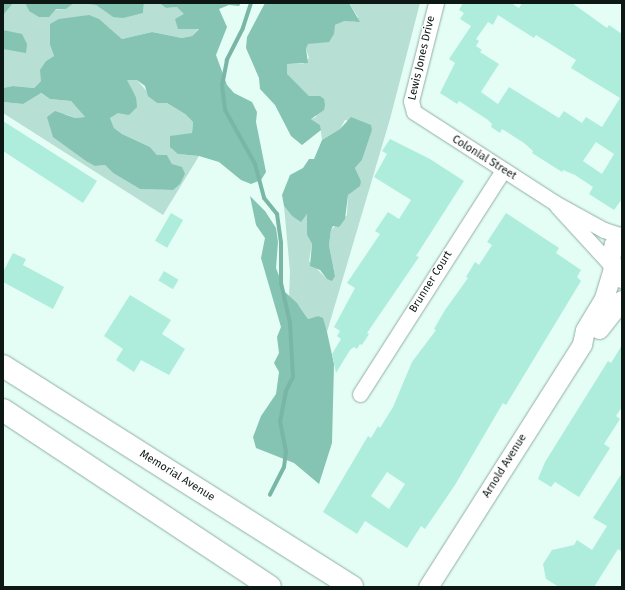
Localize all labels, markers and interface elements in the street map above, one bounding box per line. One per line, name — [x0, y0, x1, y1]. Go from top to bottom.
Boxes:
street label: Lewis Jones Drive — [406, 14, 438, 102]
street label: Colonial Street — [449, 133, 519, 183]
street label: Brunner Court — [407, 249, 455, 315]
street label: Arnold Avenue — [480, 432, 530, 500]
street label: Memorial Avenue — [137, 448, 217, 504]

